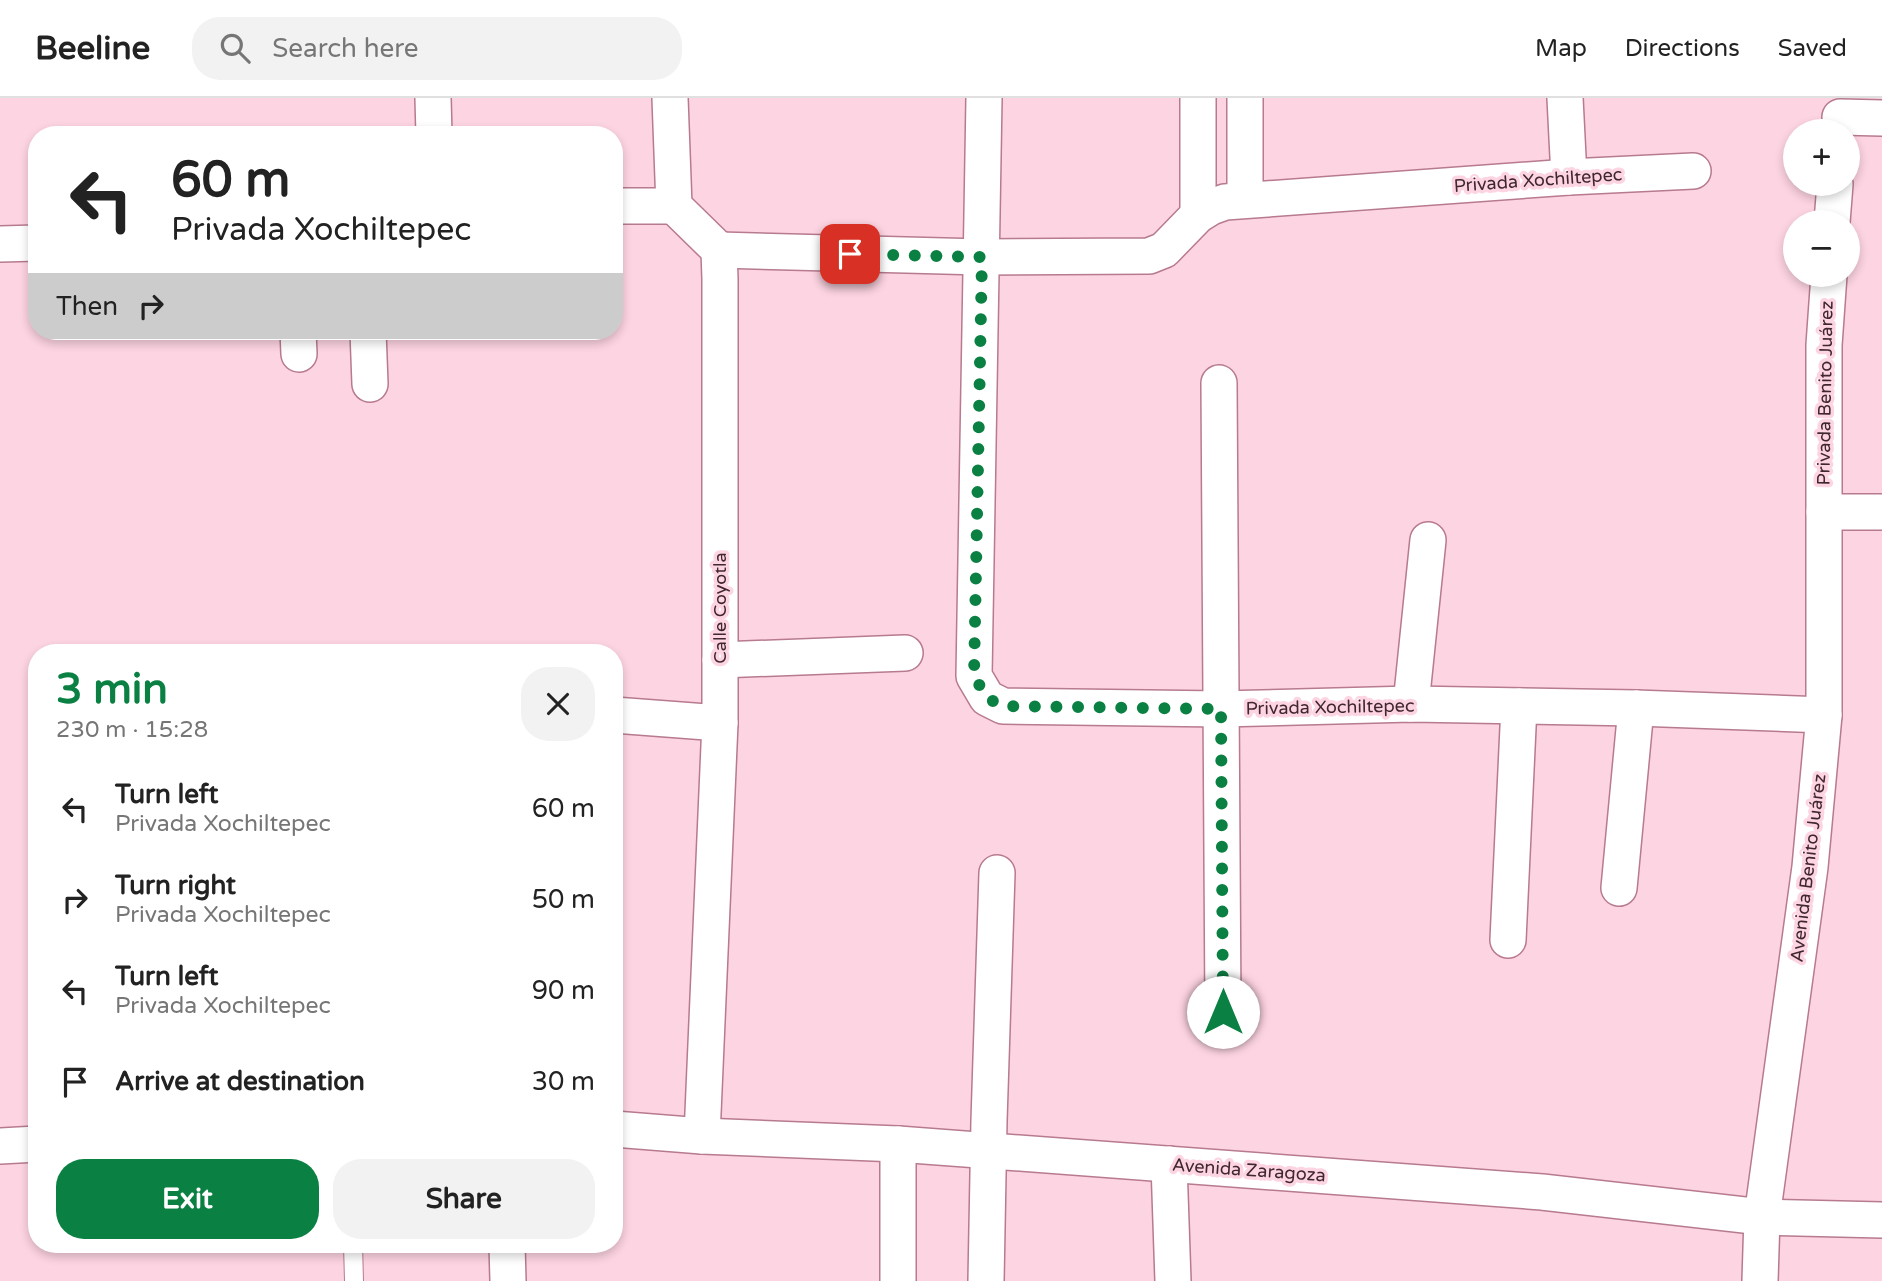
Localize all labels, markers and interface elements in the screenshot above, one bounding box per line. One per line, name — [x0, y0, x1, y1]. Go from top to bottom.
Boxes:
search box — [192, 17, 682, 80]
text: Beeline — [35, 29, 150, 68]
icon: search — [216, 29, 254, 67]
text: Search here — [272, 33, 418, 64]
text: Map — [1535, 34, 1587, 63]
text: Directions — [1625, 34, 1740, 63]
text: Saved — [1778, 34, 1847, 63]
map controls — [1783, 119, 1860, 287]
button: + — [1783, 119, 1860, 196]
text: 60 m — [171, 151, 290, 210]
icon: left — [56, 154, 147, 245]
street label: Privada Xochiltepec — [1453, 163, 1623, 197]
button: − — [1783, 210, 1860, 287]
text: Privada Xochiltepec — [171, 211, 471, 249]
pin — [820, 224, 880, 284]
icon: arrive — [831, 235, 869, 273]
icon: right — [132, 287, 170, 325]
text: Then — [56, 291, 118, 322]
street label: Privada Benito Juárez — [1812, 300, 1838, 486]
street label: Calle Coyotla — [709, 552, 731, 664]
text: 3 min — [56, 664, 168, 715]
button: close — [521, 667, 595, 741]
street label: Privada Xochiltepec — [1245, 695, 1415, 719]
text: 230 m · 15:28 — [56, 716, 208, 744]
street label: Avenida Benito Juárez — [1786, 773, 1830, 963]
text: Turn left — [115, 779, 218, 810]
icon: left — [56, 790, 94, 828]
text: 60 m — [532, 793, 595, 824]
text: Privada Xochiltepec — [115, 810, 331, 838]
text: Turn right — [115, 870, 236, 901]
icon: right — [56, 881, 94, 919]
text: 50 m — [532, 884, 595, 915]
text: Privada Xochiltepec — [115, 901, 331, 929]
text: Turn left — [115, 961, 218, 992]
icon: left — [56, 972, 94, 1010]
text: 90 m — [532, 975, 595, 1006]
position arrow — [1186, 975, 1260, 1049]
text: Privada Xochiltepec — [115, 992, 331, 1020]
icon: arrive — [56, 1063, 94, 1101]
text: Arrive at destination — [115, 1066, 365, 1097]
text: 30 m — [532, 1066, 595, 1097]
street label: Avenida Zaragoza — [1171, 1154, 1327, 1186]
button: Exit — [56, 1159, 319, 1239]
button: Share — [333, 1159, 595, 1239]

